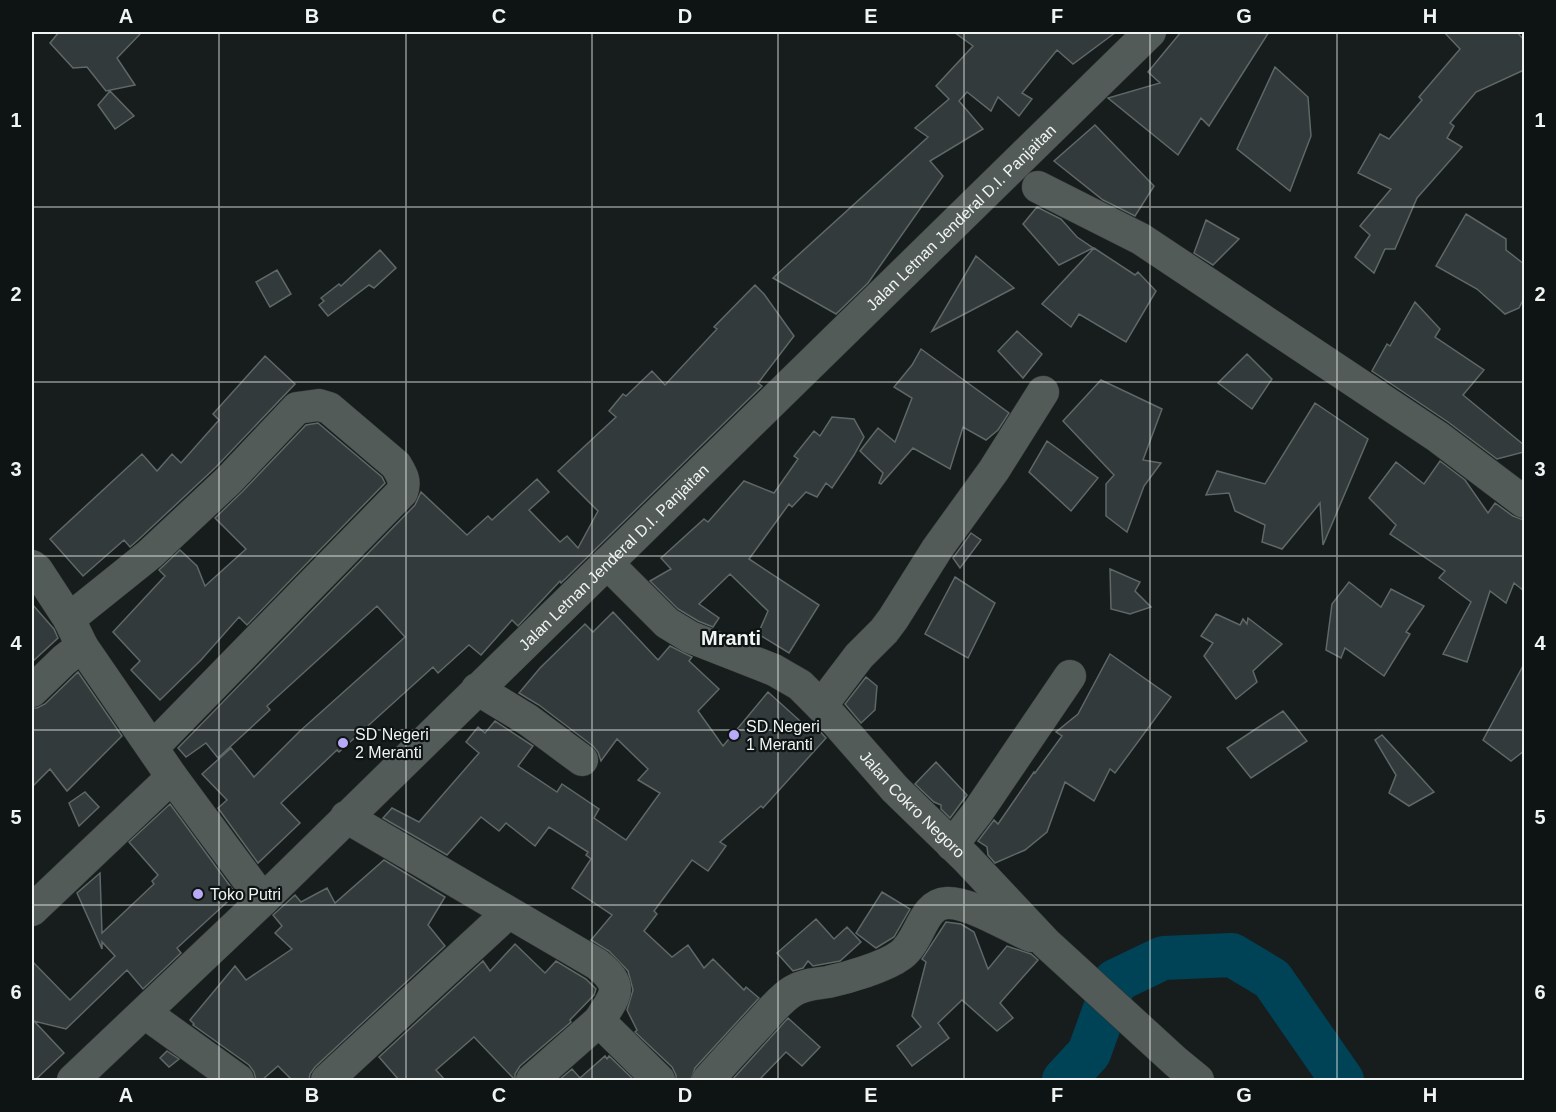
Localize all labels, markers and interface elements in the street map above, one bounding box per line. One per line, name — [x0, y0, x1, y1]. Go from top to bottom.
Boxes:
text: A — [119, 5, 133, 27]
text: B — [305, 5, 319, 27]
text: C — [492, 5, 506, 27]
text: D — [678, 5, 692, 27]
text: E — [864, 5, 878, 27]
text: F — [1051, 5, 1063, 27]
text: G — [1236, 5, 1252, 27]
text: H — [1423, 5, 1437, 27]
text: 1 — [10, 109, 22, 131]
text: 1 — [1534, 109, 1546, 131]
street label: Jalan Letnan Jenderal D.I. Panjaitan — [863, 121, 1059, 314]
text: 2 — [10, 283, 22, 305]
text: 2 — [1534, 283, 1546, 305]
text: 3 — [10, 458, 22, 480]
text: 3 — [1534, 458, 1546, 480]
street label: Jalan Letnan Jenderal D.I. Panjaitan — [515, 461, 712, 653]
district label: Mranti — [701, 627, 761, 649]
text: 4 — [10, 632, 22, 654]
text: 4 — [1534, 632, 1546, 654]
place label: SD Negeri 1 Meranti — [746, 718, 820, 753]
place label: SD Negeri 2 Meranti — [355, 726, 429, 761]
marker: SD Negeri 1 Meranti — [727, 728, 741, 742]
marker: SD Negeri 2 Meranti — [336, 736, 350, 750]
street label: Jalan Cokro Negoro — [857, 747, 969, 861]
text: 5 — [10, 806, 22, 828]
text: 5 — [1534, 806, 1546, 828]
place label: Toko Putri — [210, 886, 281, 903]
marker: Toko Putri — [191, 887, 205, 901]
text: 6 — [10, 981, 22, 1003]
text: 6 — [1534, 981, 1546, 1003]
text: A — [119, 1084, 133, 1106]
text: B — [305, 1084, 319, 1106]
text: C — [492, 1084, 506, 1106]
text: D — [678, 1084, 692, 1106]
text: E — [864, 1084, 878, 1106]
text: F — [1051, 1084, 1063, 1106]
text: G — [1236, 1084, 1252, 1106]
text: H — [1423, 1084, 1437, 1106]

